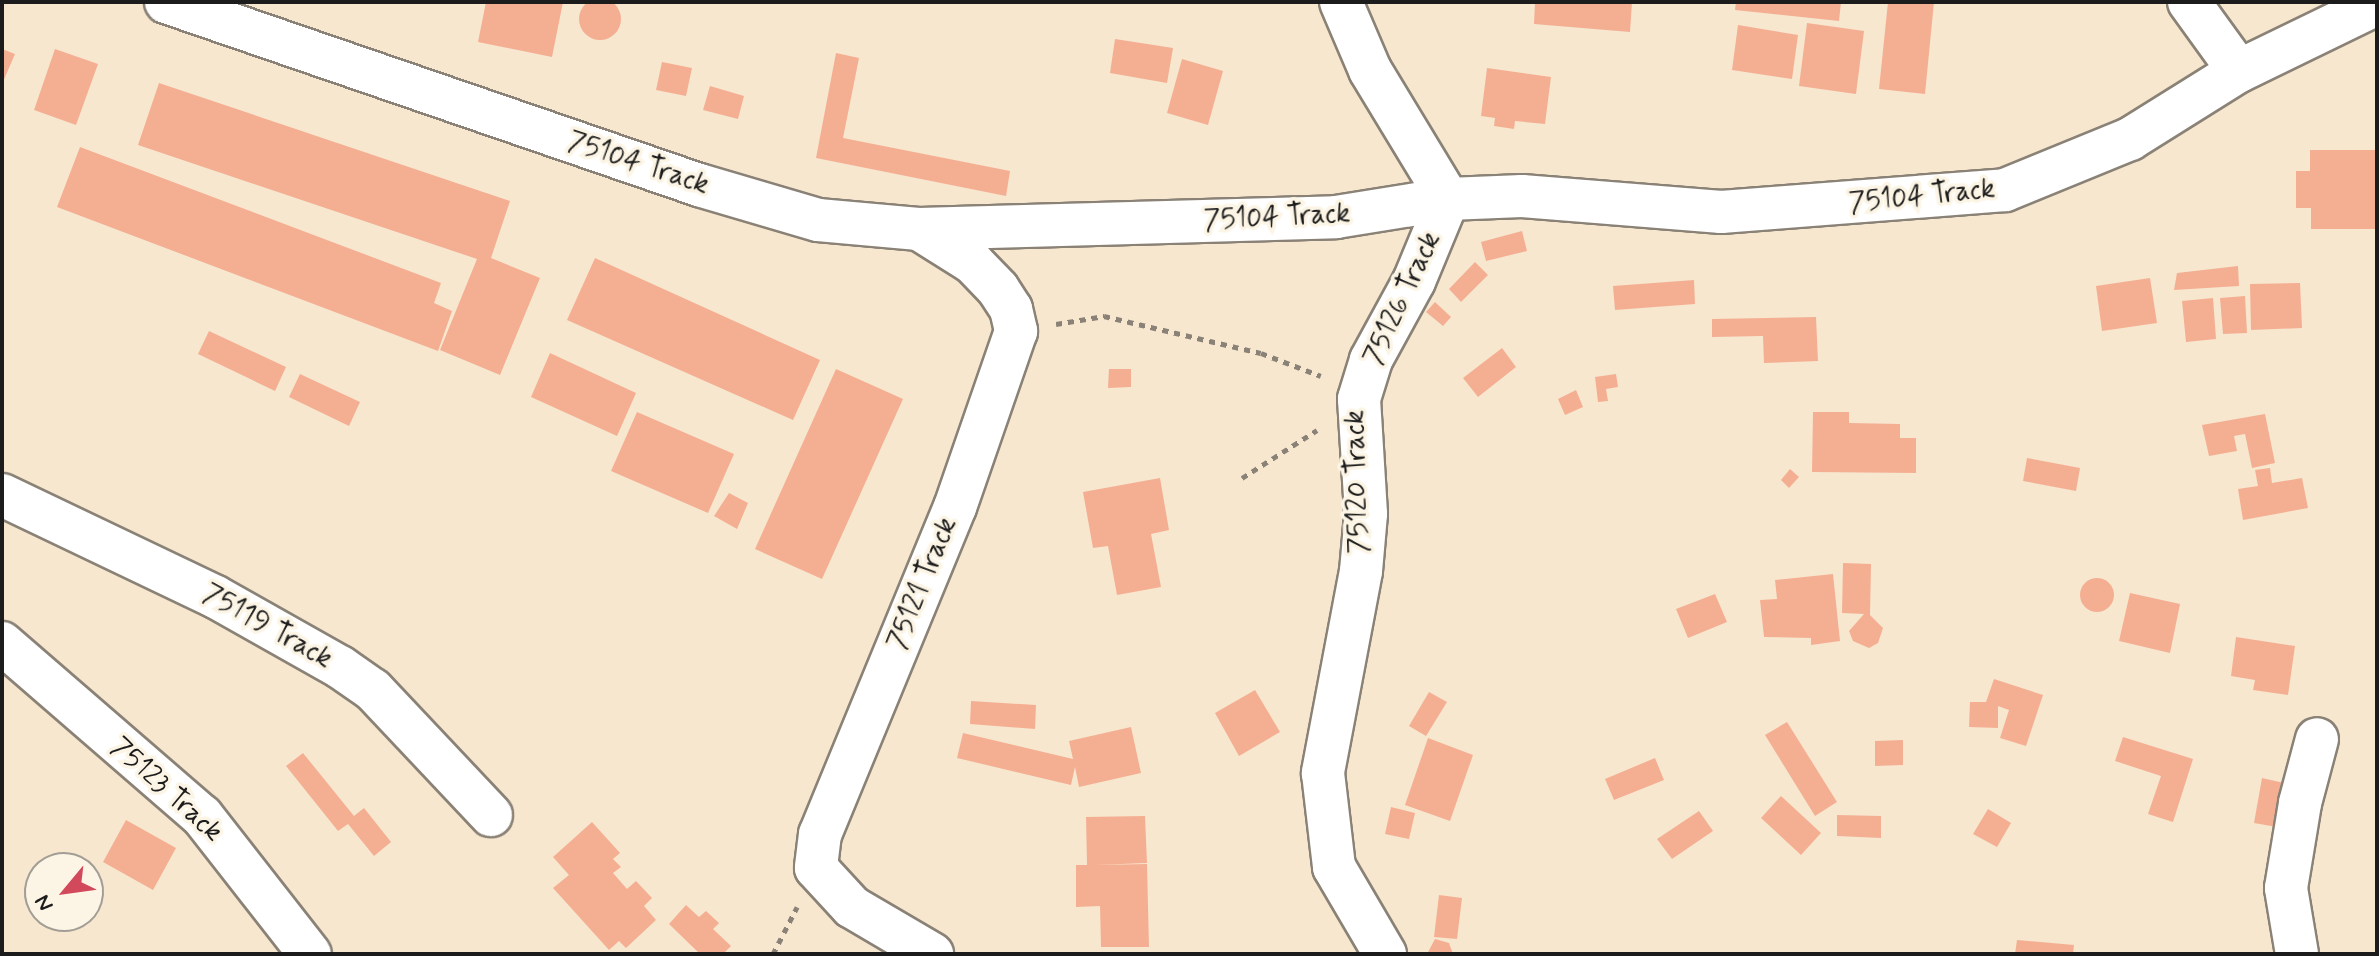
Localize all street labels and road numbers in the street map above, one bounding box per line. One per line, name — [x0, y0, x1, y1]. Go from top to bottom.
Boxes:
street label: 75104 Track — [563, 125, 713, 203]
street label: 75104 Track — [1847, 173, 1997, 221]
street label: 75104 Track — [1203, 197, 1351, 239]
street label: 75126 Track — [1357, 227, 1449, 371]
street label: 75120 Track — [1339, 410, 1377, 554]
street label: 75121 Track — [881, 513, 965, 655]
street label: 75119 Track — [196, 578, 338, 676]
street label: 75123 Track — [103, 731, 229, 849]

